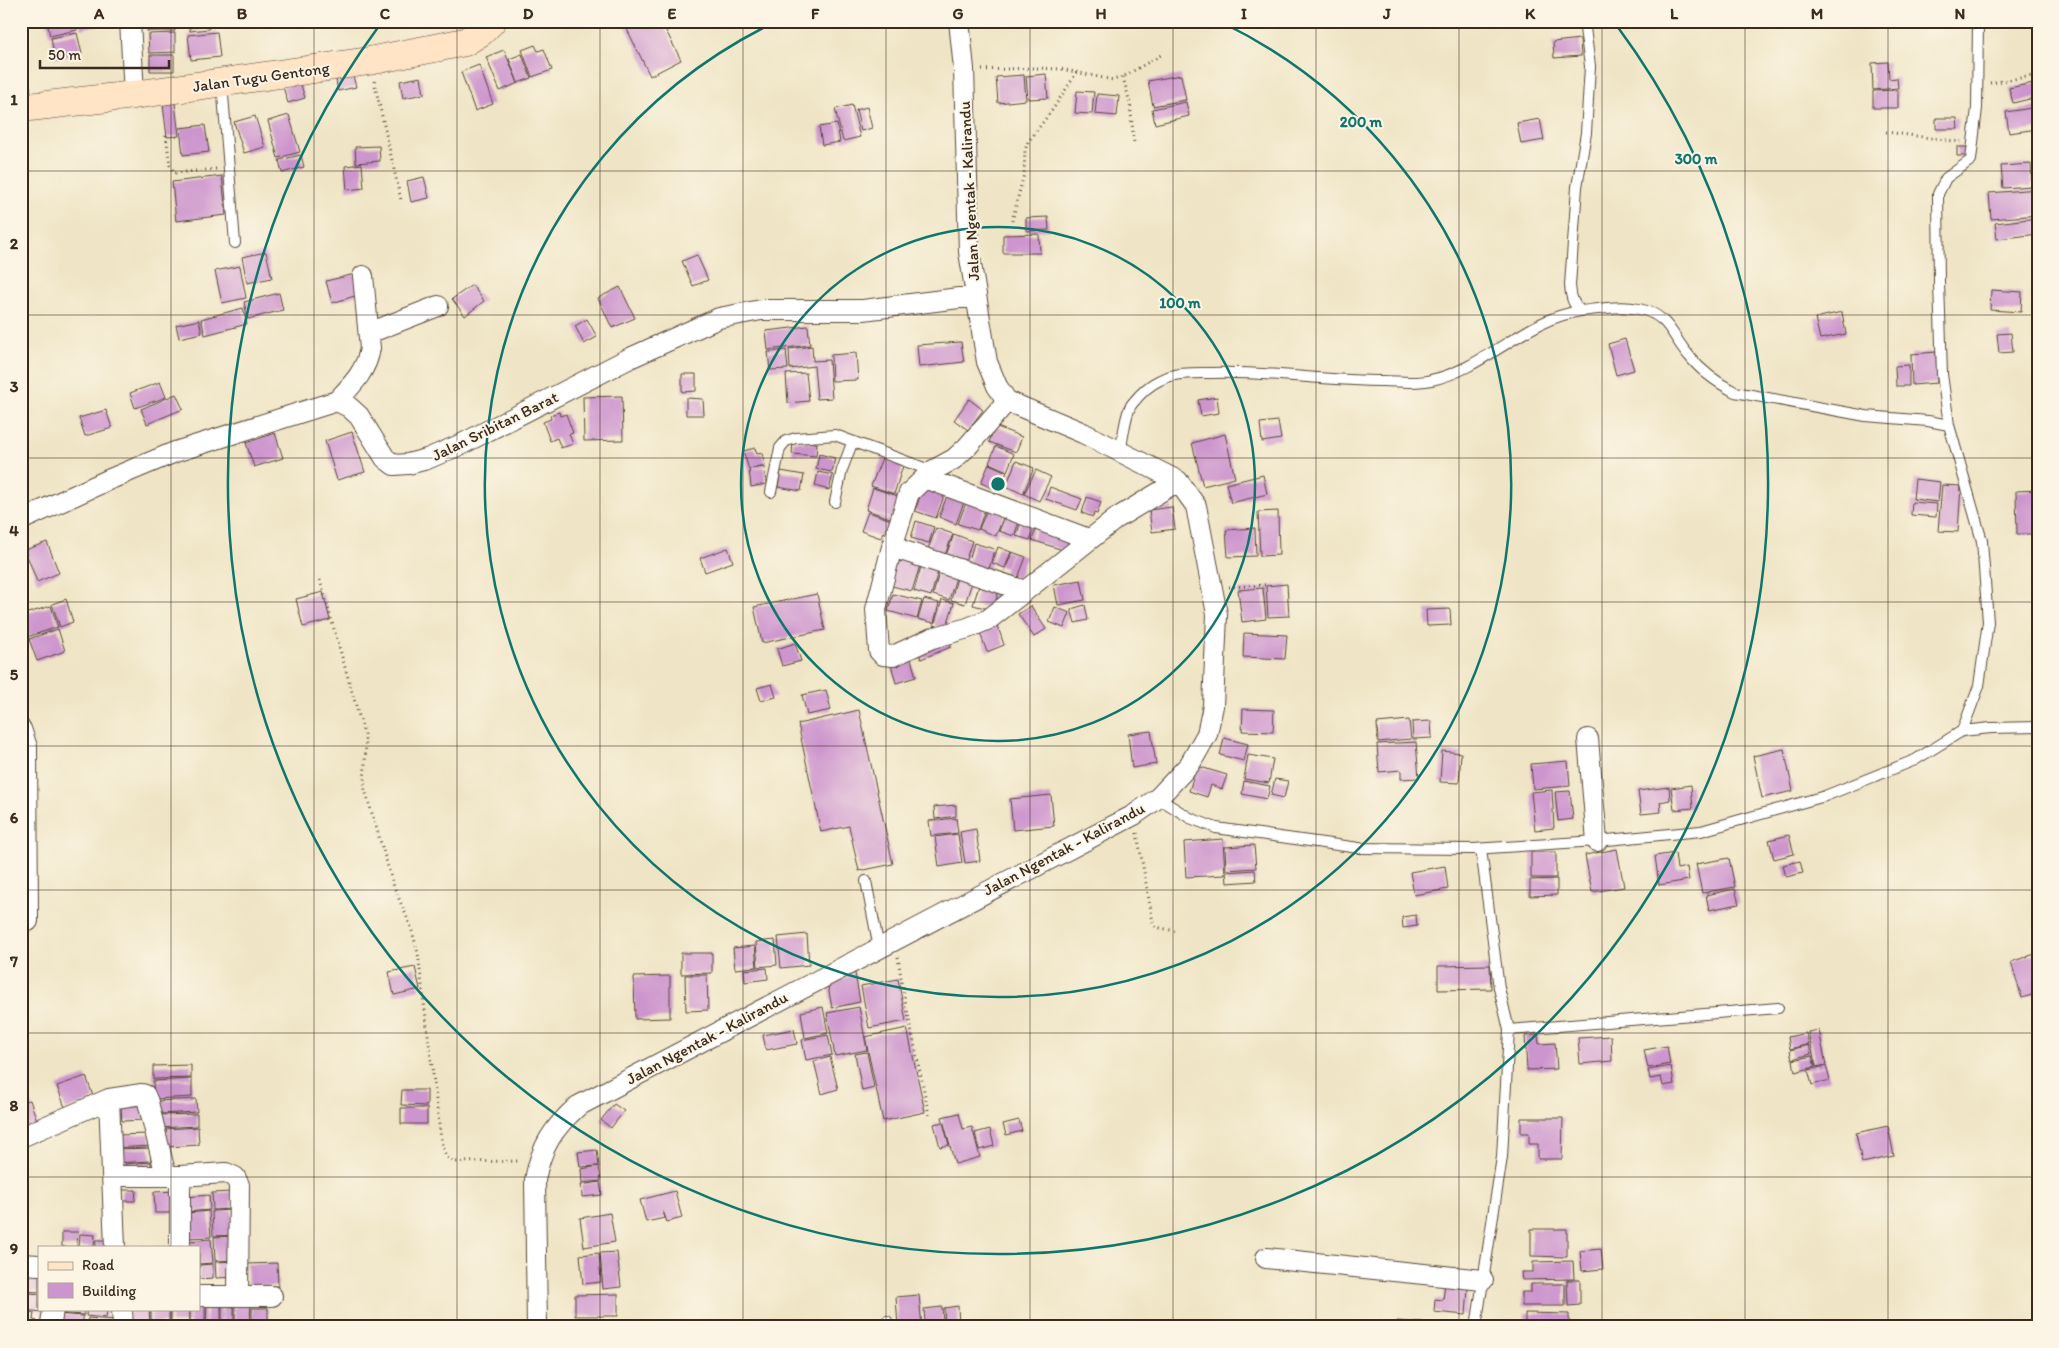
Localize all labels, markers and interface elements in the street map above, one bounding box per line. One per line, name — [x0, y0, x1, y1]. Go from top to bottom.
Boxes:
text: A — [93, 4, 105, 23]
text: B — [237, 4, 248, 23]
text: C — [380, 4, 391, 23]
text: D — [523, 4, 534, 23]
text: E — [668, 4, 677, 23]
text: F — [811, 4, 820, 23]
text: G — [952, 4, 964, 23]
text: H — [1095, 4, 1107, 23]
text: I — [1241, 4, 1247, 23]
text: J — [1382, 4, 1391, 23]
text: K — [1525, 4, 1536, 23]
text: L — [1670, 4, 1679, 23]
text: M — [1811, 4, 1823, 23]
text: N — [1955, 4, 1965, 23]
scale bar — [40, 38, 169, 70]
text: 50 m — [48, 46, 81, 64]
street label: Jalan Tugu Gentong — [191, 58, 331, 96]
text: 1 — [10, 90, 18, 109]
street label: Jalan Ngentak - Kalirandu — [955, 100, 983, 281]
text: 200 m — [1340, 113, 1383, 131]
text: 300 m — [1675, 150, 1718, 168]
text: 2 — [10, 234, 19, 253]
text: 100 m — [1159, 294, 1201, 312]
text: 3 — [10, 377, 19, 396]
street label: Jalan Sribitan Barat — [429, 387, 561, 465]
centre of rings — [989, 475, 1007, 493]
text: 4 — [9, 521, 19, 540]
text: 5 — [10, 665, 19, 684]
street label: Jalan Ngentak - Kalirandu — [980, 798, 1148, 900]
text: 6 — [10, 808, 19, 827]
text: 7 — [9, 952, 18, 971]
street label: Jalan Ngentak - Kalirandu — [623, 987, 791, 1089]
text: 8 — [10, 1096, 19, 1115]
text: 9 — [10, 1239, 18, 1258]
legend — [38, 1246, 200, 1310]
text: Road — [82, 1256, 115, 1274]
text: Building — [82, 1282, 136, 1300]

